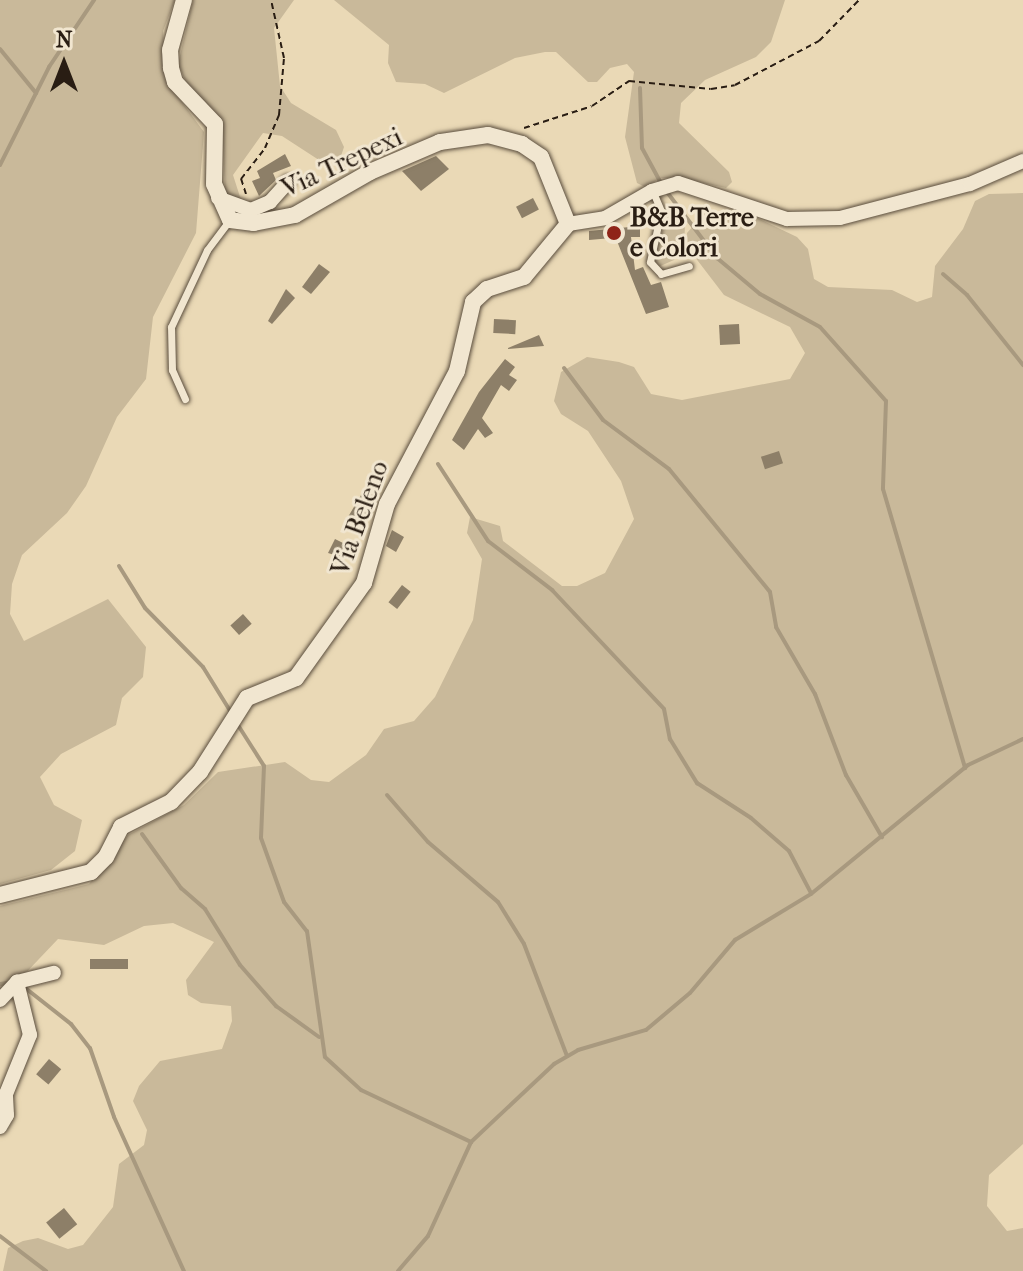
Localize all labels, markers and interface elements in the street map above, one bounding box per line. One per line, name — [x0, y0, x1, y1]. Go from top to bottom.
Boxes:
north arrow — [24, 24, 104, 104]
text: N — [56, 27, 72, 53]
street label: Via Trepexi — [277, 121, 407, 205]
place label: B&B Terre e Colori — [630, 202, 754, 264]
marker: B&B Terre e Colori — [605, 224, 623, 242]
street label: Via Beleno — [325, 456, 395, 580]

